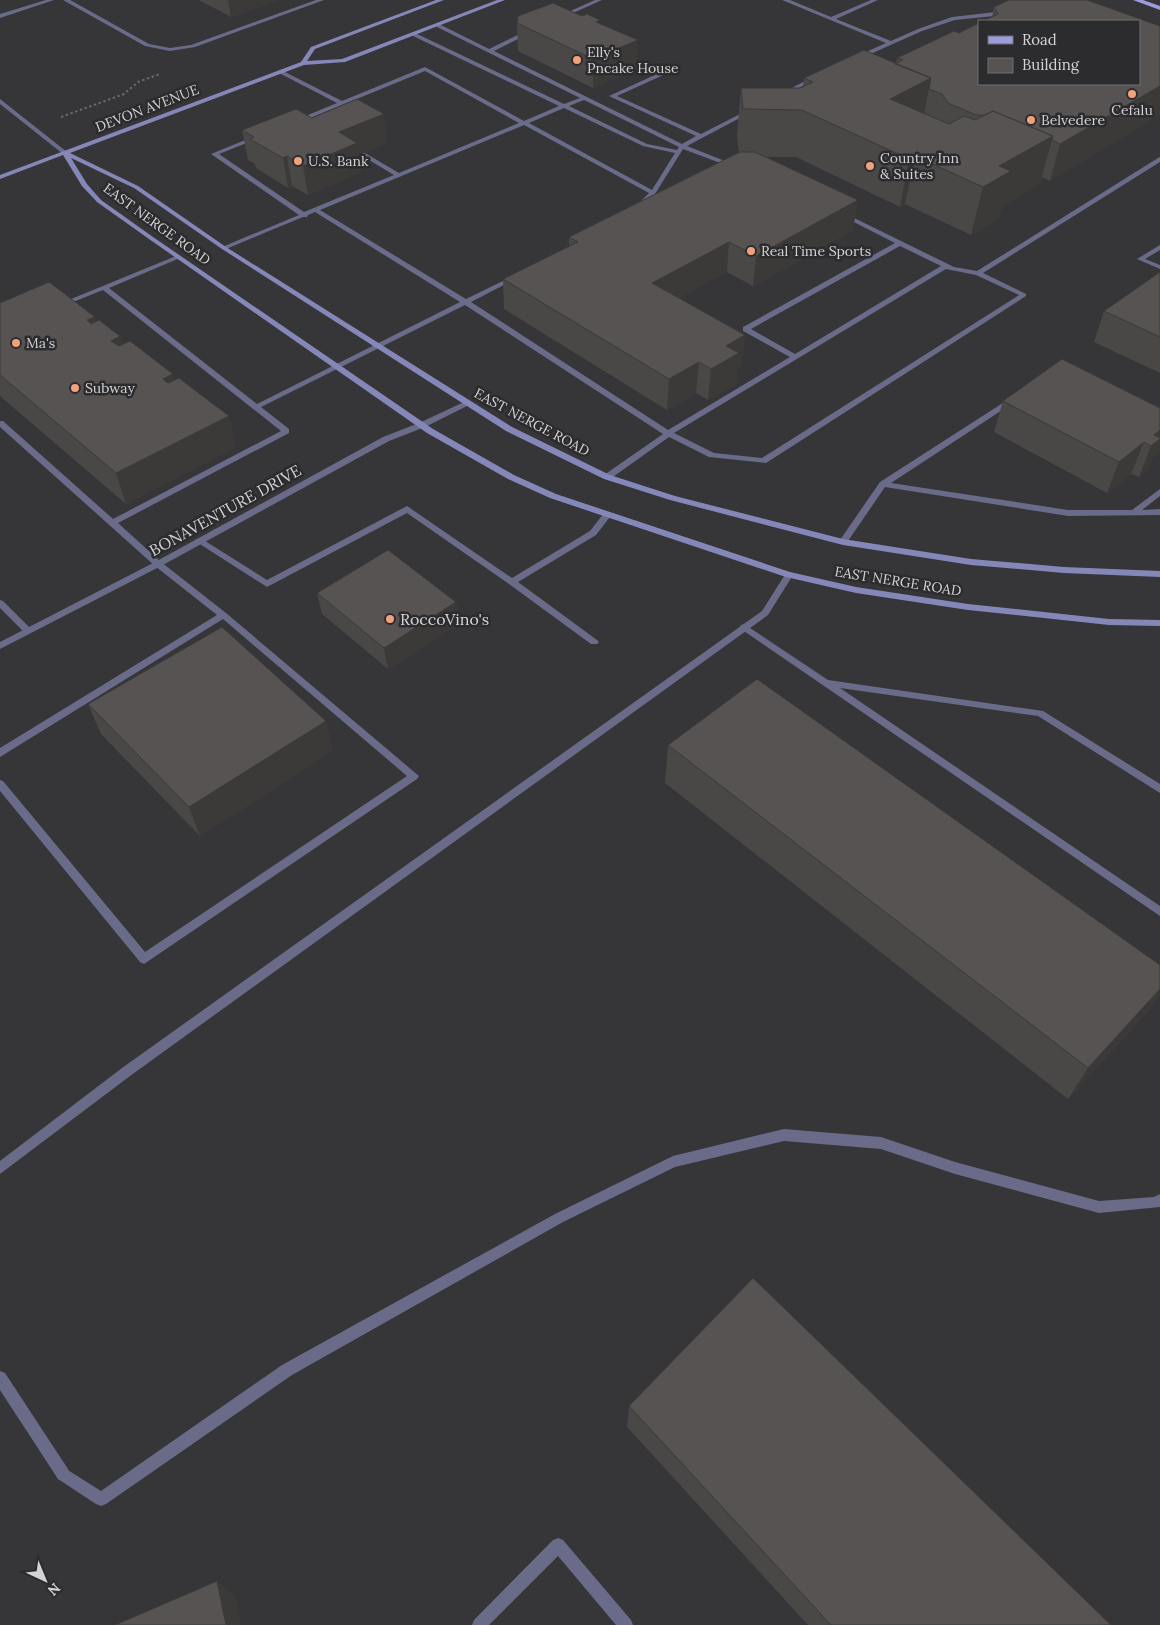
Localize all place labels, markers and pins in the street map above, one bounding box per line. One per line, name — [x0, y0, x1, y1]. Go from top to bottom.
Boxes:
place label: Elly's Pncake House — [587, 43, 679, 77]
marker: Elly's Pncake House — [571, 54, 583, 66]
marker: Cefalu — [1126, 88, 1138, 100]
place label: Cefalu — [1111, 101, 1153, 119]
place label: Belvedere — [1041, 111, 1105, 129]
marker: Belvedere — [1025, 114, 1037, 126]
place label: Country Inn & Suites — [880, 149, 960, 183]
place label: U.S. Bank — [308, 152, 369, 170]
marker: U.S. Bank — [292, 155, 304, 167]
marker: Country Inn & Suites — [864, 160, 876, 172]
place label: Real Time Sports — [761, 242, 871, 260]
marker: Real Time Sports — [745, 245, 757, 257]
place label: Ma's — [26, 334, 55, 352]
marker: Ma's — [10, 337, 22, 349]
place label: Subway — [85, 379, 135, 397]
marker: Subway — [69, 382, 81, 394]
place label: RoccoVino's — [400, 609, 489, 629]
marker: RoccoVino's — [384, 613, 396, 625]

